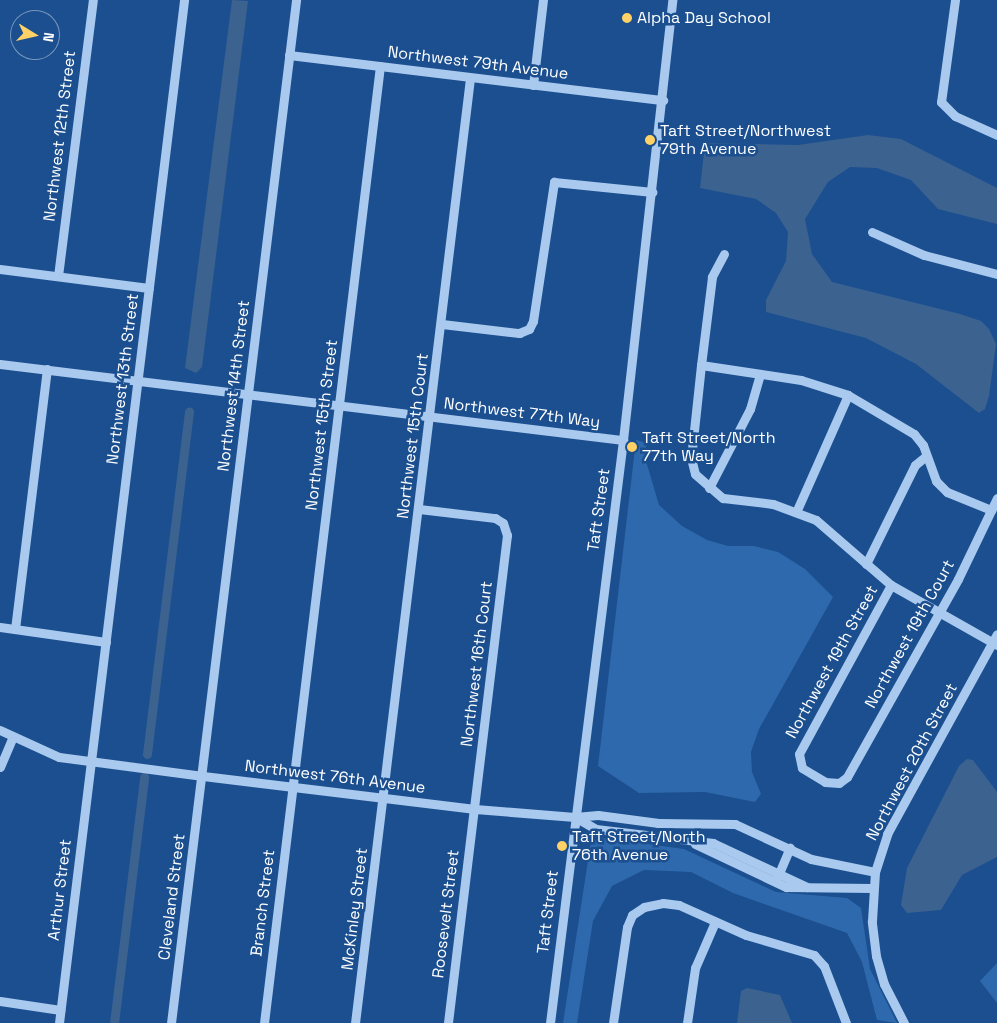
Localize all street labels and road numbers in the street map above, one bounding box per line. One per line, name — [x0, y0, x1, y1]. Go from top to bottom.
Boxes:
street label: Northwest 79th Avenue — [386, 42, 570, 84]
street label: Northwest 12th Street — [40, 49, 80, 223]
street label: Northwest 13th Street — [103, 292, 143, 466]
street label: Northwest 14th Street — [214, 299, 254, 473]
street label: Northwest 15th Street — [302, 339, 342, 511]
street label: Northwest 15th Court — [393, 352, 433, 520]
street label: Northwest 77th Way — [443, 394, 601, 432]
street label: Taft Street — [584, 467, 614, 553]
street label: Northwest 19th Court — [861, 556, 959, 712]
street label: Northwest 16th Court — [457, 580, 497, 748]
street label: Northwest 19th Street — [782, 582, 882, 742]
street label: Northwest 20th Street — [862, 680, 962, 844]
street label: Northwest 76th Avenue — [244, 756, 426, 798]
street label: Cleveland Street — [155, 833, 189, 961]
street label: Arthur Street — [44, 838, 76, 942]
street label: McKinley Street — [338, 847, 372, 971]
street label: Branch Street — [247, 848, 279, 958]
street label: Roosevelt Street — [429, 849, 463, 979]
street label: Taft Street — [533, 869, 563, 955]

